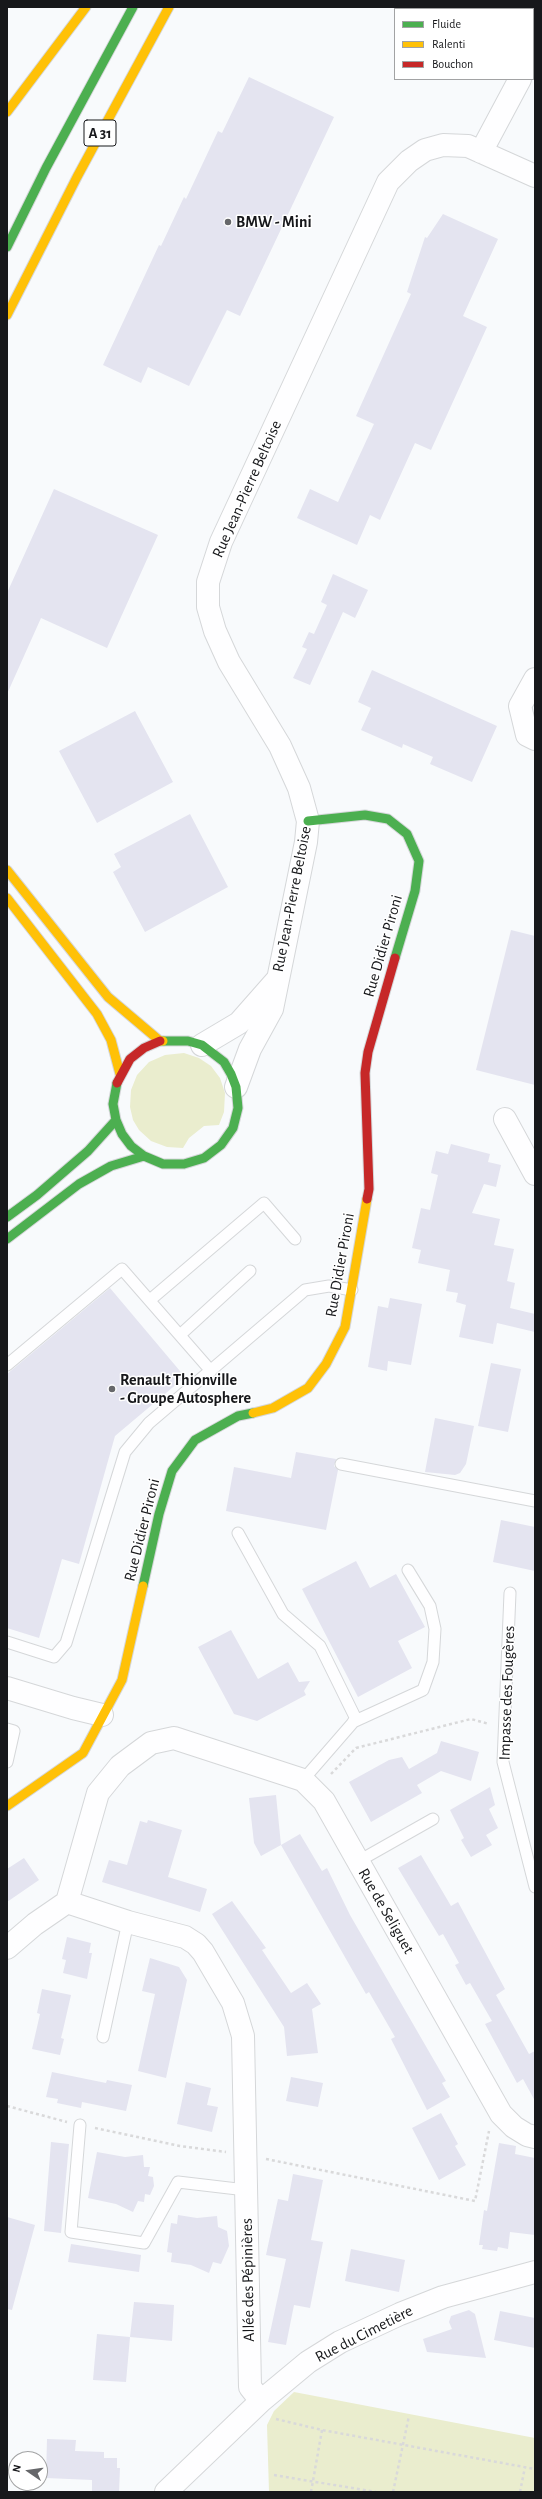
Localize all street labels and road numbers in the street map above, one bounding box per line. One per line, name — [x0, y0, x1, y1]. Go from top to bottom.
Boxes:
road number: A 31 — [84, 120, 116, 146]
street label: Rue Jean-Pierre Beltoise — [208, 417, 286, 561]
street label: Rue Jean-Pierre Beltoise — [268, 824, 316, 974]
street label: Rue Didier Pironi — [359, 893, 407, 999]
street label: Rue Didier Pironi — [321, 1211, 359, 1319]
street label: Rue Didier Pironi — [120, 1477, 164, 1583]
street label: Impasse des Fougères — [495, 1625, 519, 1761]
street label: Rue de Seliguet — [354, 1865, 418, 1957]
street label: Allée des Pépinières — [237, 2218, 259, 2342]
street label: Rue du Cimetière — [312, 2301, 416, 2367]

